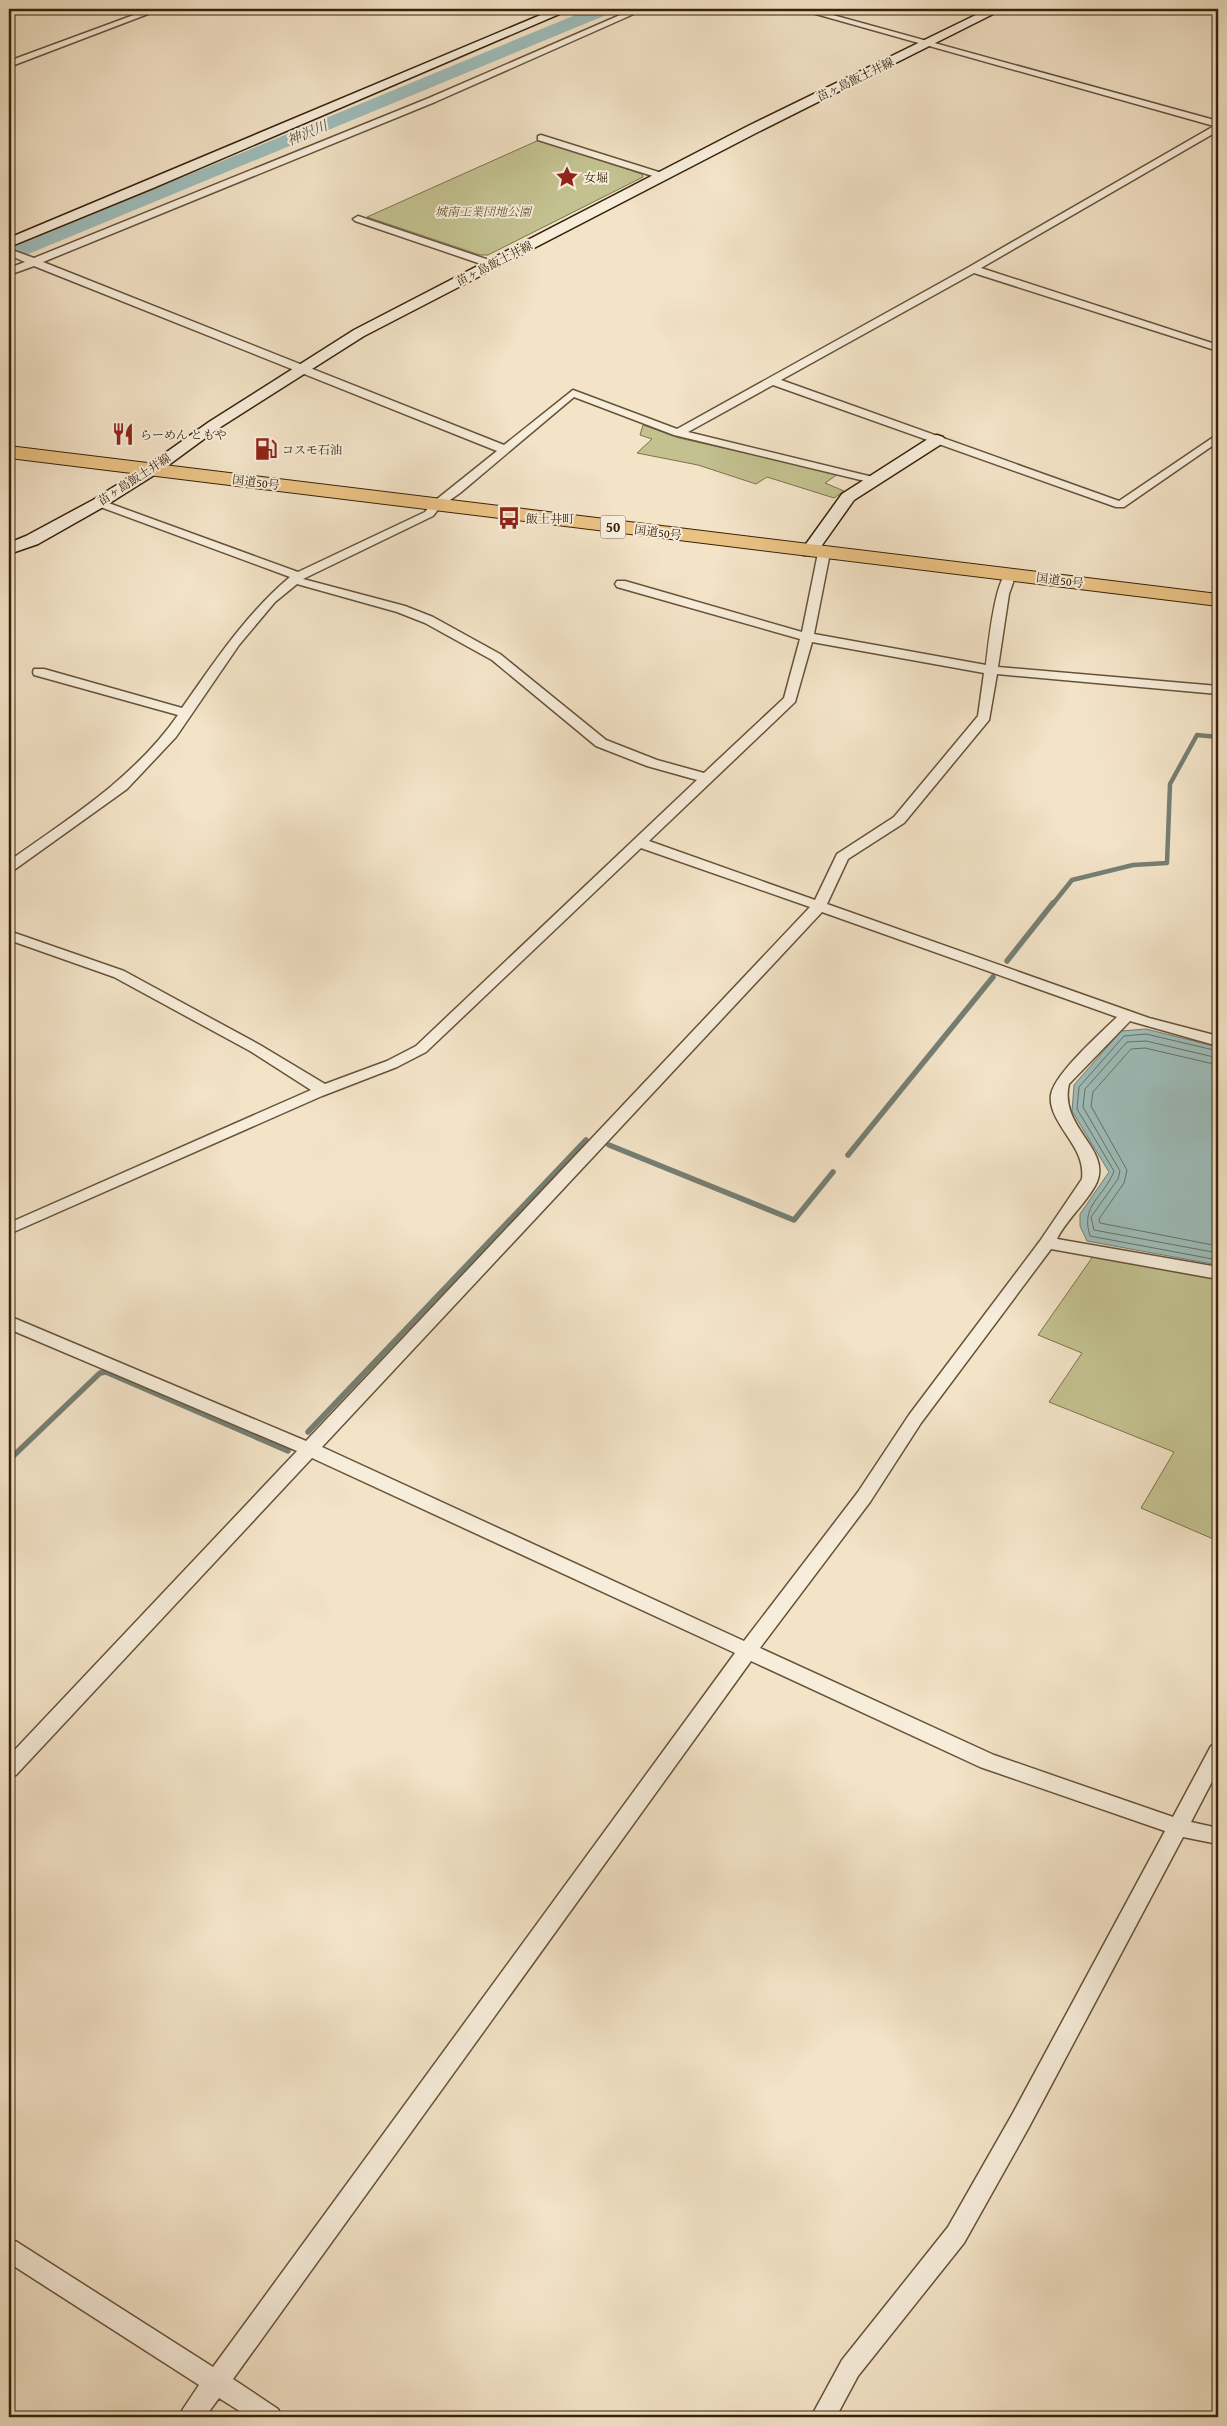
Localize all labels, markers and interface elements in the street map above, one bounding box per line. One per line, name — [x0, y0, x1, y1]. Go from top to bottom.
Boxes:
street label: 苗ヶ島飯土井線 — [814, 53, 896, 105]
water label: 神沢川 — [284, 115, 332, 150]
place icon: 女堀 — [554, 164, 580, 190]
place label: 女堀 — [584, 169, 608, 186]
park label: 城南工業団地公園 — [435, 203, 533, 220]
street label: 苗ヶ島飯土井線 — [453, 236, 535, 290]
restaurant icon: らーめん ともや — [110, 421, 136, 447]
place label: らーめん ともや — [140, 426, 227, 443]
fuel station icon: コスモ石油 — [253, 436, 279, 462]
place label: コスモ石油 — [282, 441, 342, 458]
street label: 苗ヶ島飯土井線 — [94, 449, 174, 509]
street label: 国道50号 — [231, 471, 281, 493]
bus stop icon: 飯土井町 — [496, 505, 522, 531]
place label: 飯土井町 — [526, 510, 574, 527]
road number: 50 — [600, 516, 626, 538]
street label: 国道50号 — [633, 521, 683, 543]
street label: 国道50号 — [1035, 569, 1085, 591]

